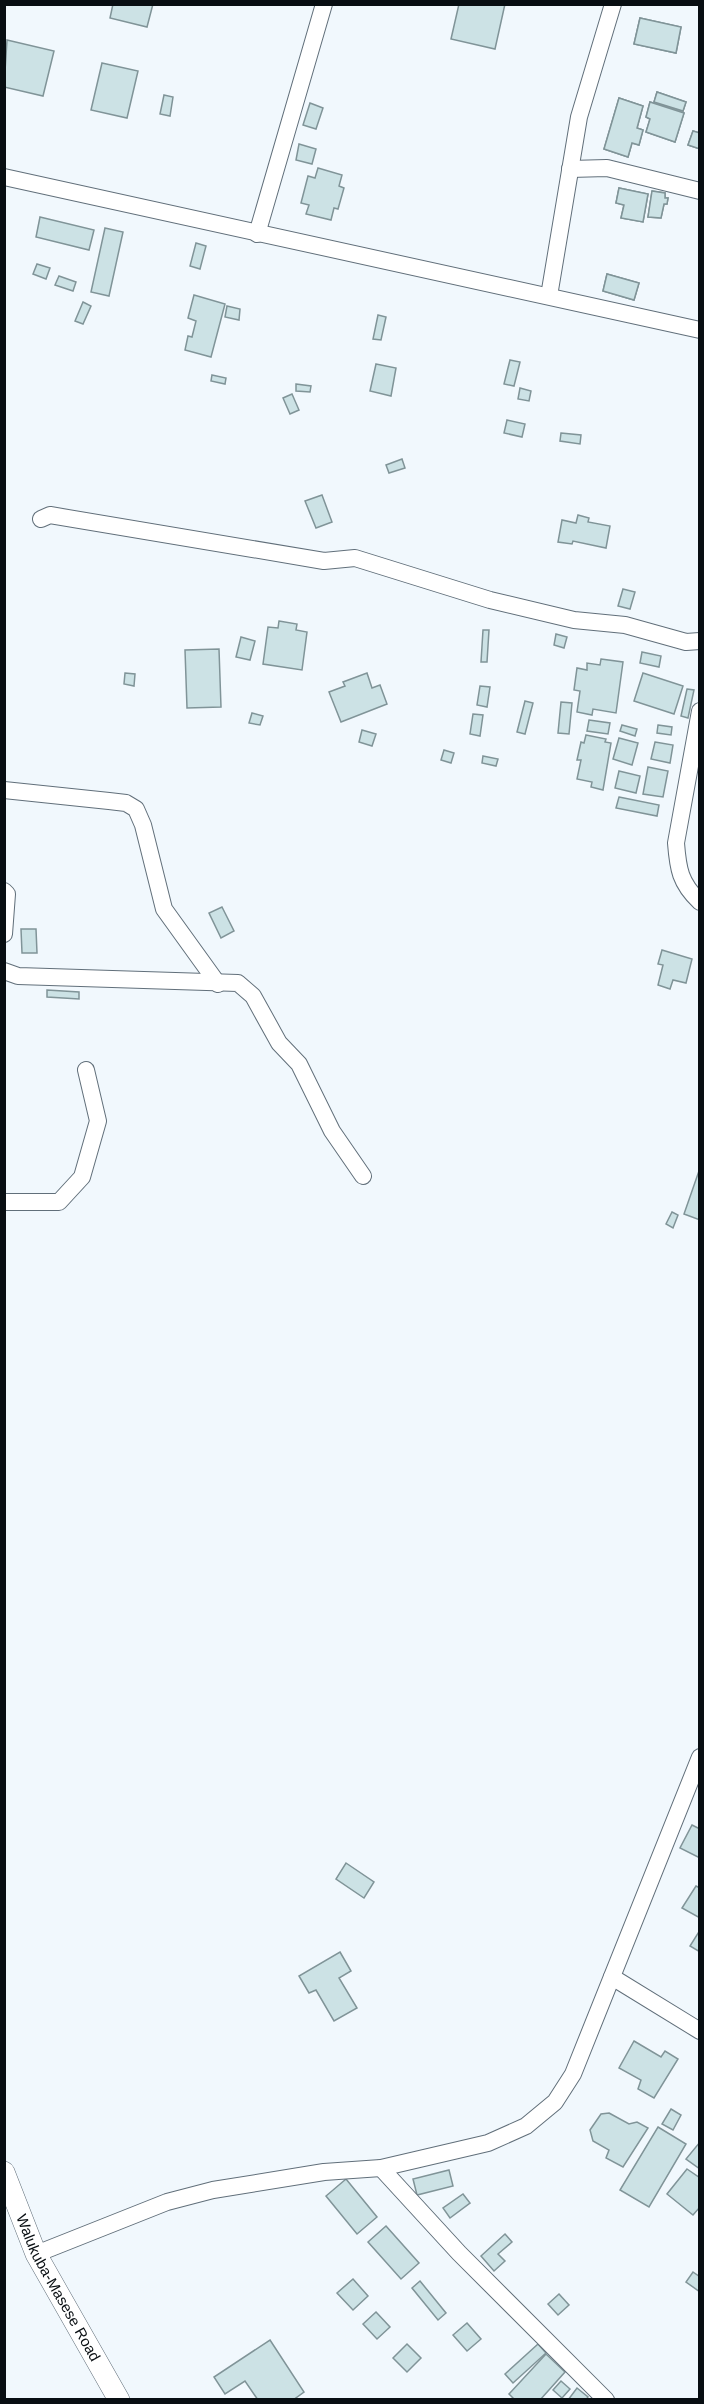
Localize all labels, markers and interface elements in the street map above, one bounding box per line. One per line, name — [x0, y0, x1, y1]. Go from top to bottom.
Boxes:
street label: Walukuba-Masese Road — [13, 2212, 104, 2364]

